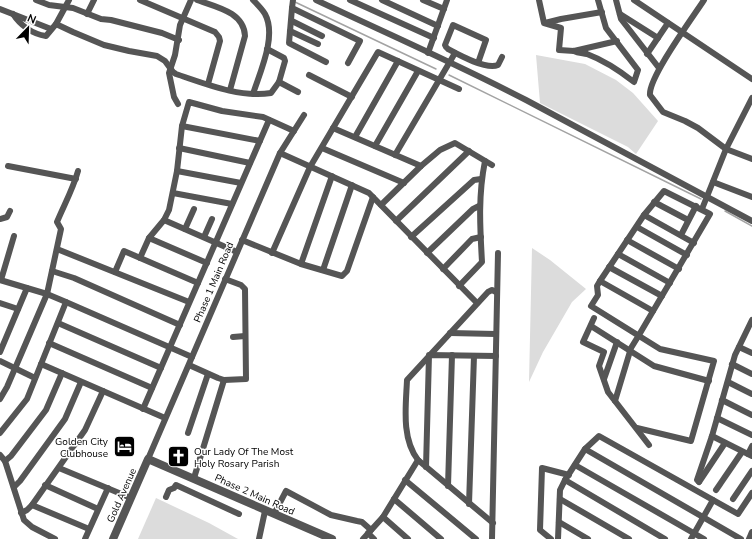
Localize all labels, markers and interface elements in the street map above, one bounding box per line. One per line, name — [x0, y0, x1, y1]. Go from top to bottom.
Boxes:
north arrow — [8, 8, 48, 48]
text: N — [25, 11, 38, 28]
street label: Phase 1 Main Road — [191, 240, 237, 325]
hotel icon: Golden City Clubhouse — [111, 434, 137, 460]
place label: Golden City Clubhouse — [55, 435, 109, 461]
church icon: Our Lady Of The Most Holy Rosary Parish — [166, 444, 192, 470]
place label: Our Lady Of The Most Holy Rosary Parish — [194, 445, 294, 471]
street label: Gold Avenue — [104, 466, 140, 525]
street label: Phase 2 Main Road — [212, 471, 297, 519]

